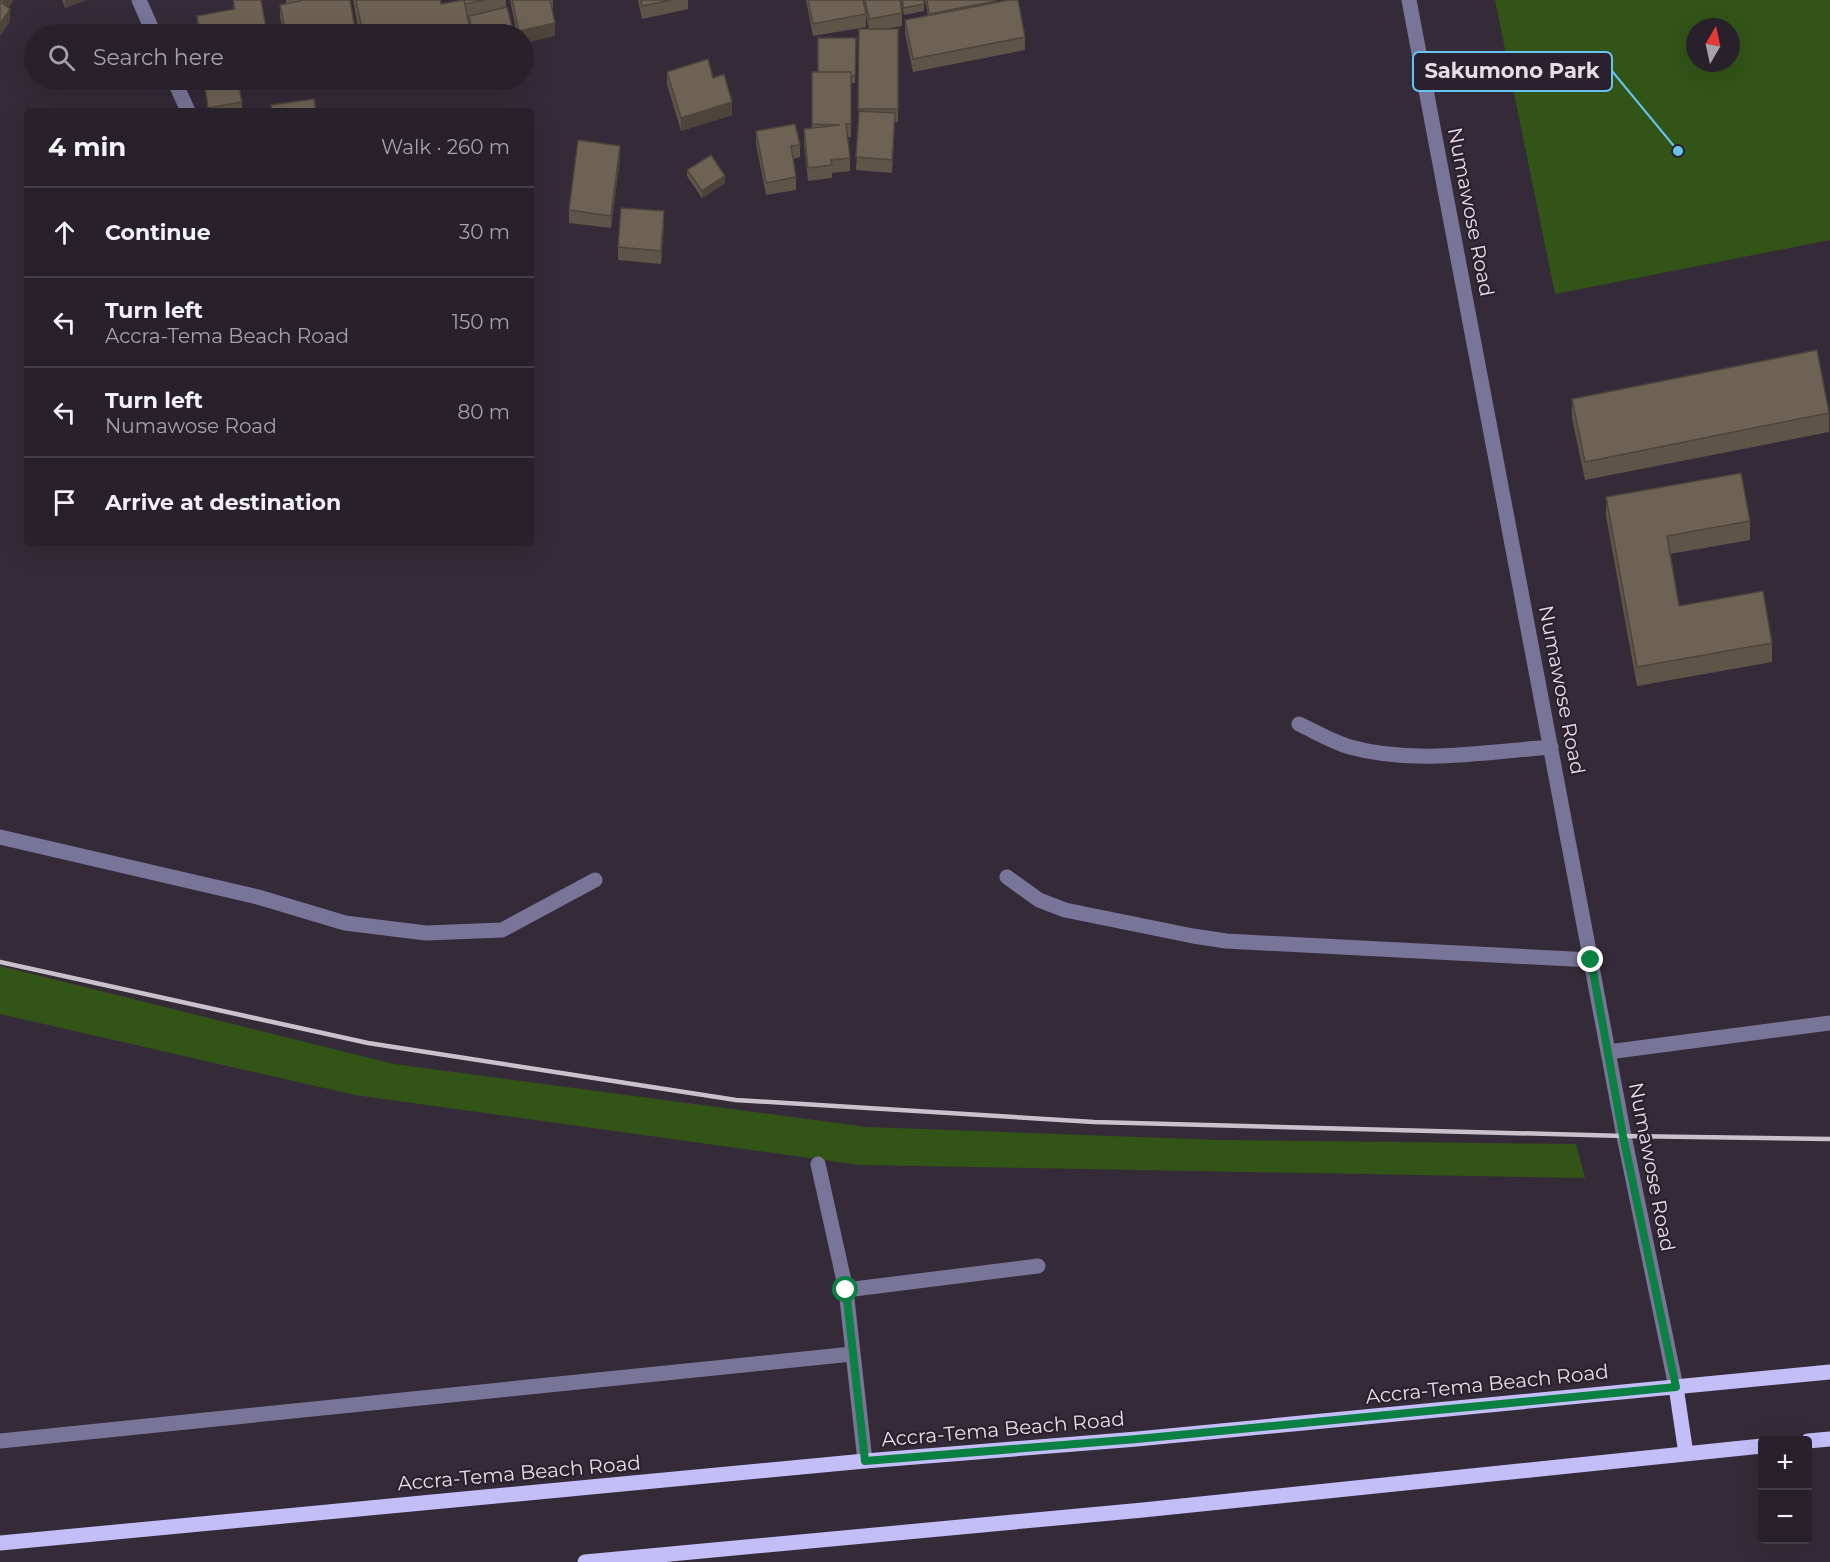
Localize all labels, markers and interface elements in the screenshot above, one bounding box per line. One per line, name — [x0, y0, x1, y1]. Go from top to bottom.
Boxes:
north arrow — [1686, 18, 1740, 72]
search box — [24, 24, 534, 90]
icon: search — [45, 41, 78, 74]
text: Search here — [93, 44, 224, 71]
callout: Sakumono Park — [1413, 52, 1612, 91]
text: Sakumono Park — [1424, 58, 1600, 83]
street label: Numawose Road — [1443, 125, 1499, 299]
text: 4 min — [48, 131, 126, 163]
text: Walk · 260 m — [381, 135, 510, 159]
icon: ahead — [48, 216, 81, 249]
text: Continue — [105, 219, 211, 246]
text: 30 m — [459, 220, 510, 244]
text: Turn left — [105, 297, 203, 324]
icon: left — [48, 306, 81, 339]
text: 150 m — [452, 310, 510, 334]
text: Accra-Tema Beach Road — [105, 324, 349, 348]
text: Turn left — [105, 387, 203, 414]
icon: left — [48, 396, 81, 429]
text: 80 m — [458, 400, 510, 424]
text: Numawose Road — [105, 414, 277, 438]
icon: arrive — [48, 486, 81, 519]
text: Arrive at destination — [105, 489, 341, 516]
street label: Numawose Road — [1534, 603, 1590, 777]
route end — [1577, 946, 1603, 972]
street label: Numawose Road — [1624, 1080, 1680, 1254]
route start — [832, 1276, 858, 1302]
street label: Accra-Tema Beach Road — [1364, 1359, 1610, 1409]
street label: Accra-Tema Beach Road — [880, 1406, 1126, 1452]
map controls — [1758, 1436, 1812, 1544]
button: + — [1758, 1436, 1812, 1490]
street label: Accra-Tema Beach Road — [396, 1450, 642, 1496]
button: − — [1758, 1490, 1812, 1544]

